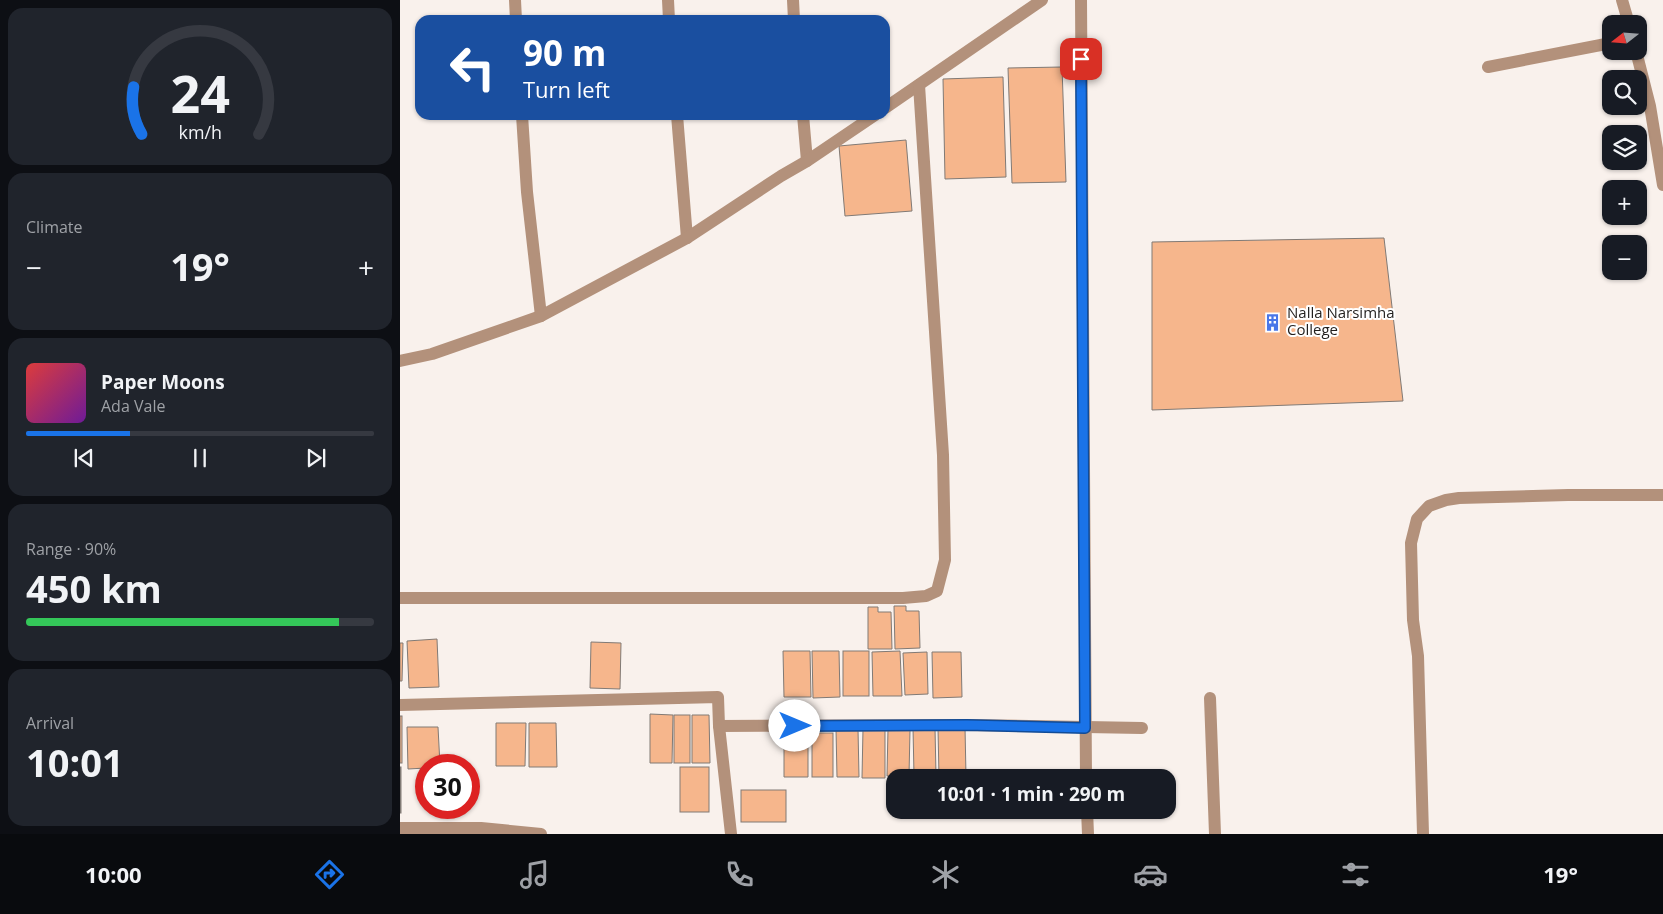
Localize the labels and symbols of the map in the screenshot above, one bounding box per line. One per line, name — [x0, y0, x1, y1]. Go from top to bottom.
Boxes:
north arrow — [1602, 15, 1648, 60]
pin — [1060, 38, 1102, 80]
place label: Nalla Narsimha College — [1287, 302, 1395, 339]
building icon: Nalla Narsimha College — [1263, 312, 1283, 332]
position arrow — [768, 699, 820, 751]
speed limit sign: 30 — [415, 754, 480, 819]

